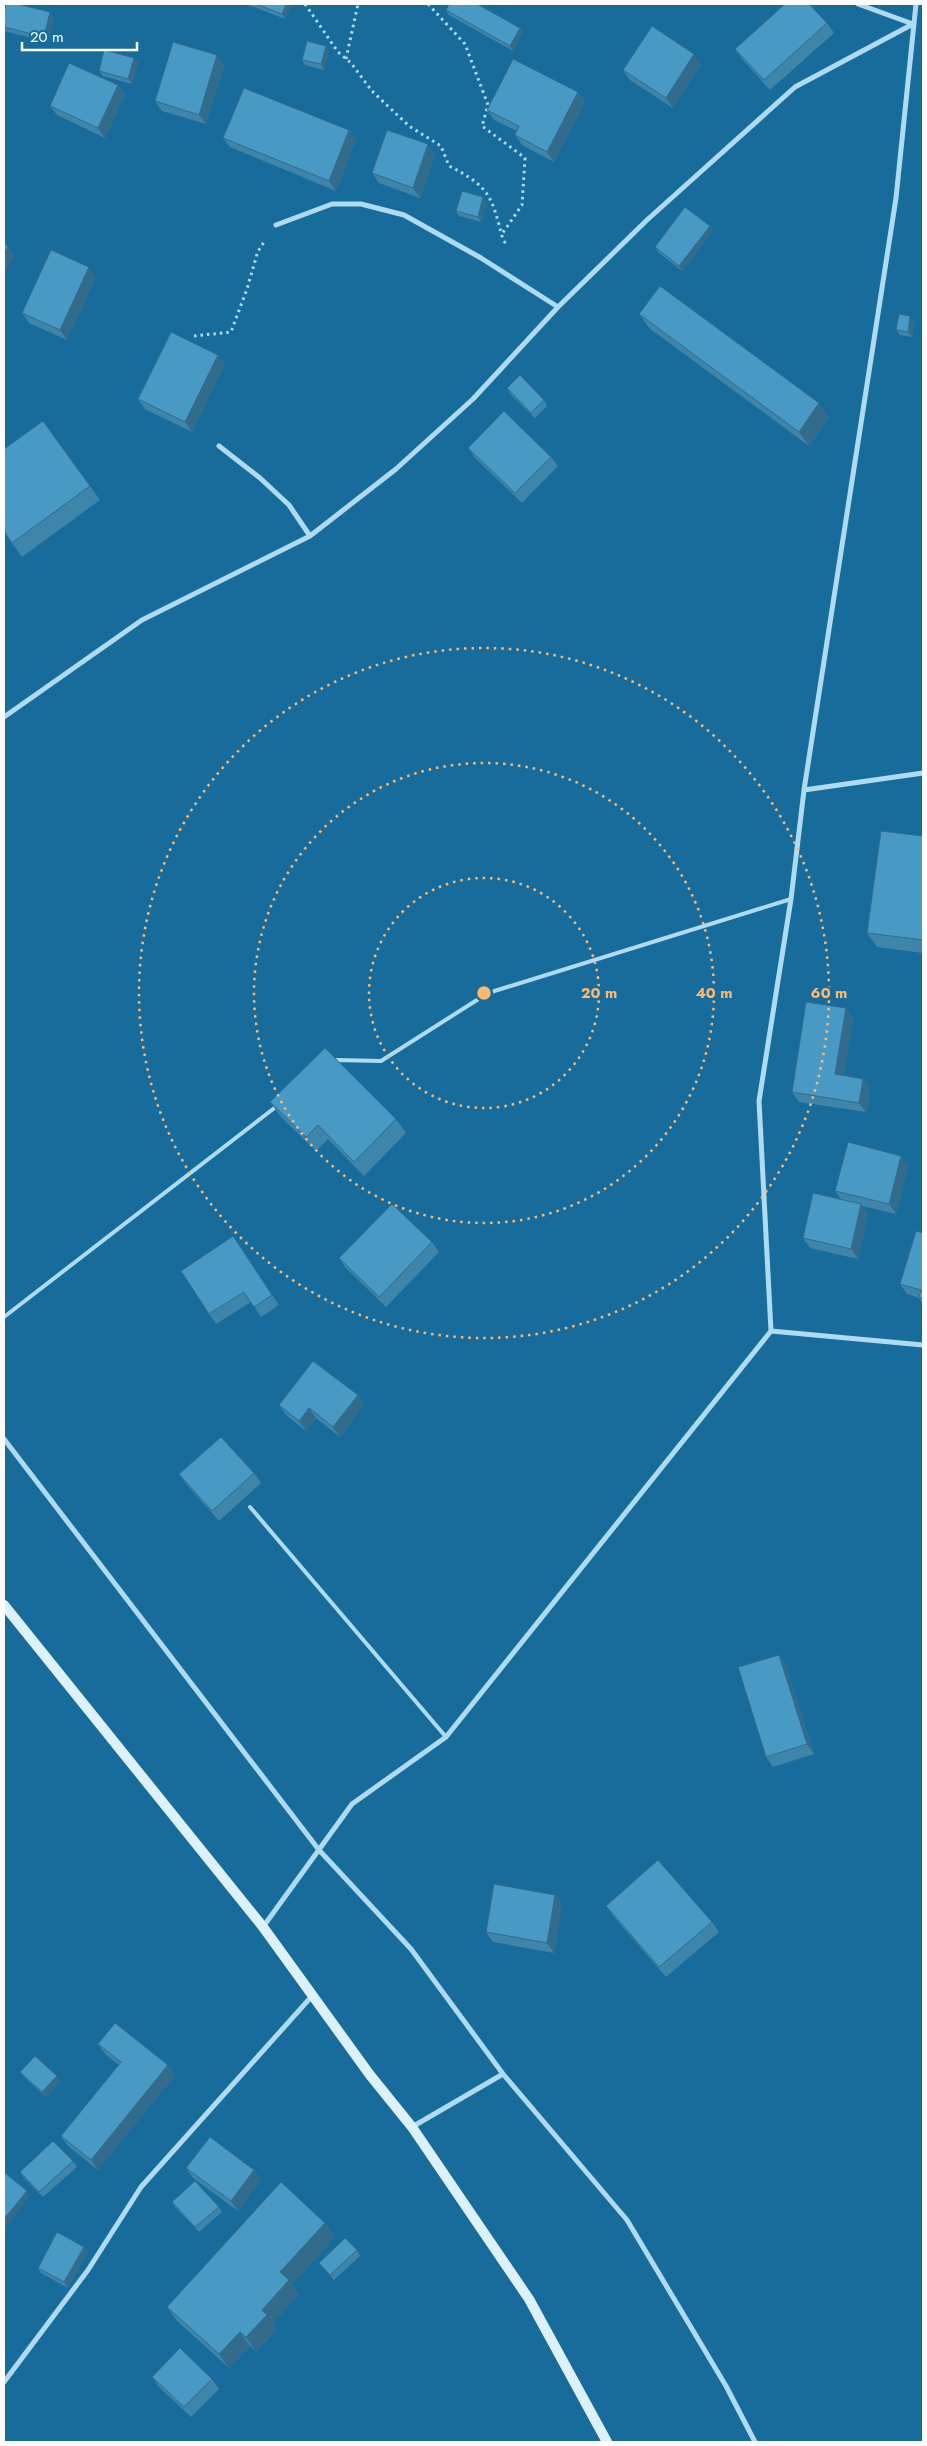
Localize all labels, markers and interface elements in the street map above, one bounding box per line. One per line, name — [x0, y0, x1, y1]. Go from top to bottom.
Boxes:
scale bar — [22, 20, 138, 52]
text: 20 m — [30, 26, 64, 48]
text: 20 m — [581, 982, 617, 1004]
text: 40 m — [695, 982, 733, 1004]
text: 60 m — [811, 982, 847, 1004]
centre of rings — [475, 984, 493, 1002]

